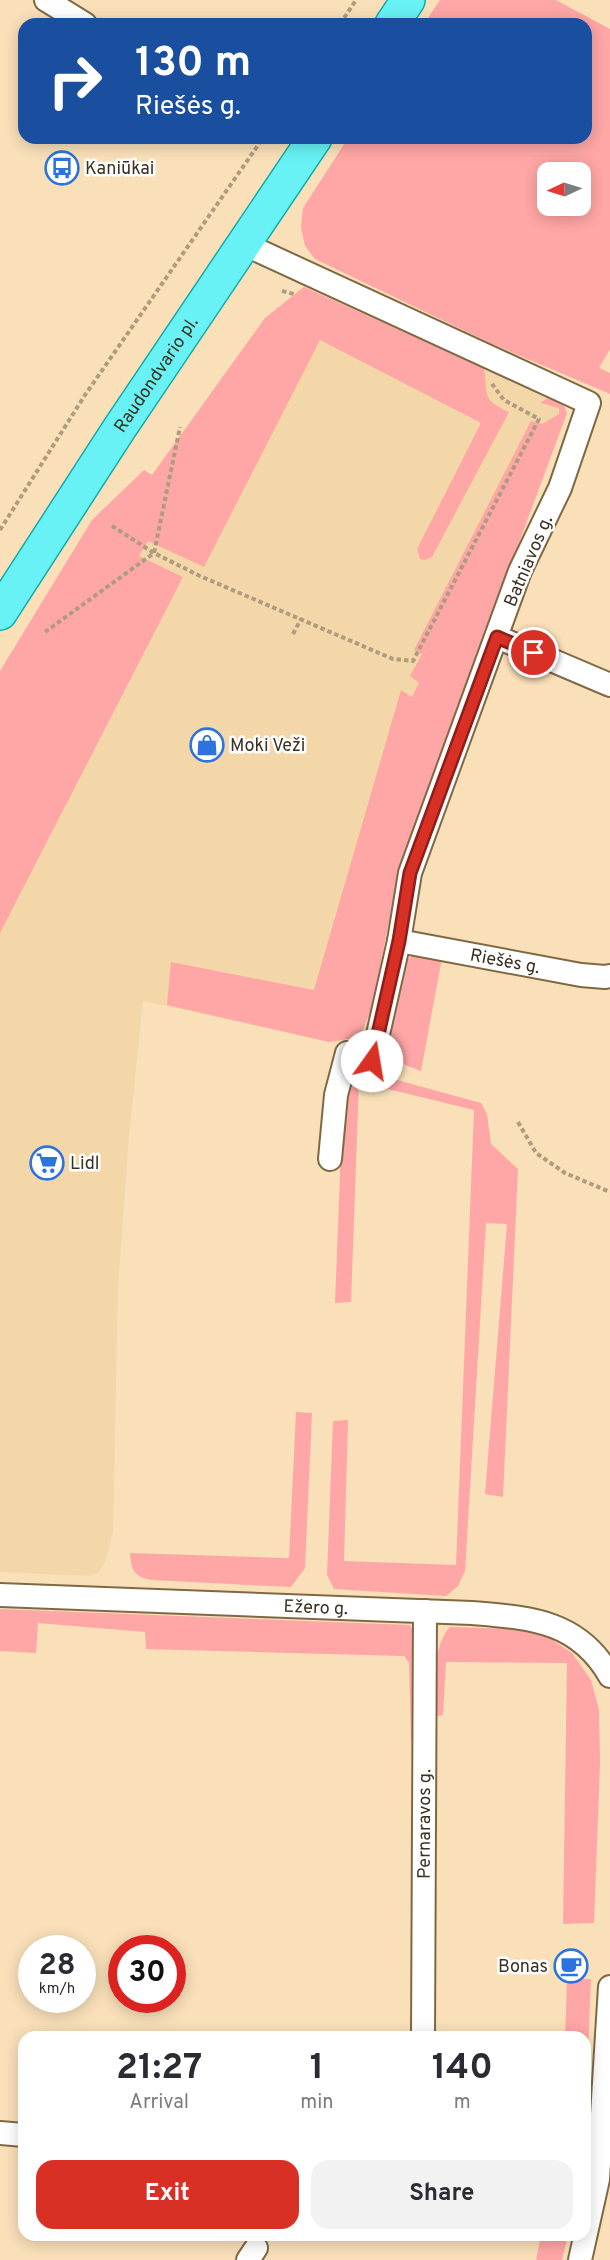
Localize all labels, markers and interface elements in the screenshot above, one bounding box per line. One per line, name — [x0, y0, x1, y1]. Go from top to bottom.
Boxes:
text: 130 m — [135, 38, 251, 91]
icon: right — [36, 42, 114, 120]
text: Riešės g. — [135, 90, 241, 124]
bus stop icon: Kaniūkai — [44, 150, 80, 186]
place label: Kaniūkai — [85, 158, 154, 181]
north arrow — [537, 162, 591, 216]
map controls — [537, 162, 591, 216]
street label: Raudondvario pl. — [110, 313, 204, 438]
street label: Batniavos g. — [500, 512, 559, 611]
pin — [508, 627, 559, 678]
icon: arrive — [517, 636, 550, 669]
shop icon: Moki Veži — [189, 727, 225, 763]
place label: Moki Veži — [230, 735, 305, 758]
street label: Riešės g. — [468, 945, 542, 980]
position arrow — [340, 1029, 404, 1093]
supermarket icon: Lidl — [29, 1145, 65, 1181]
place label: Lidl — [70, 1153, 99, 1176]
street label: Ežero g. — [283, 1596, 348, 1621]
street label: Pernaravos g. — [414, 1769, 437, 1879]
speed limit sign: 30 — [108, 1935, 186, 2013]
text: 28 — [38, 1948, 76, 1985]
cafe icon: Bonas — [553, 1948, 589, 1984]
place label: Bonas — [498, 1956, 548, 1979]
text: km/h — [39, 1980, 75, 1999]
text: 21:27 — [116, 2046, 202, 2092]
text: 1 — [310, 2046, 324, 2092]
text: 140 — [432, 2046, 493, 2092]
text: Arrival — [129, 2090, 189, 2116]
text: min — [300, 2090, 334, 2116]
text: m — [454, 2090, 471, 2116]
button: Exit — [36, 2160, 299, 2229]
button: Share — [311, 2160, 573, 2229]

